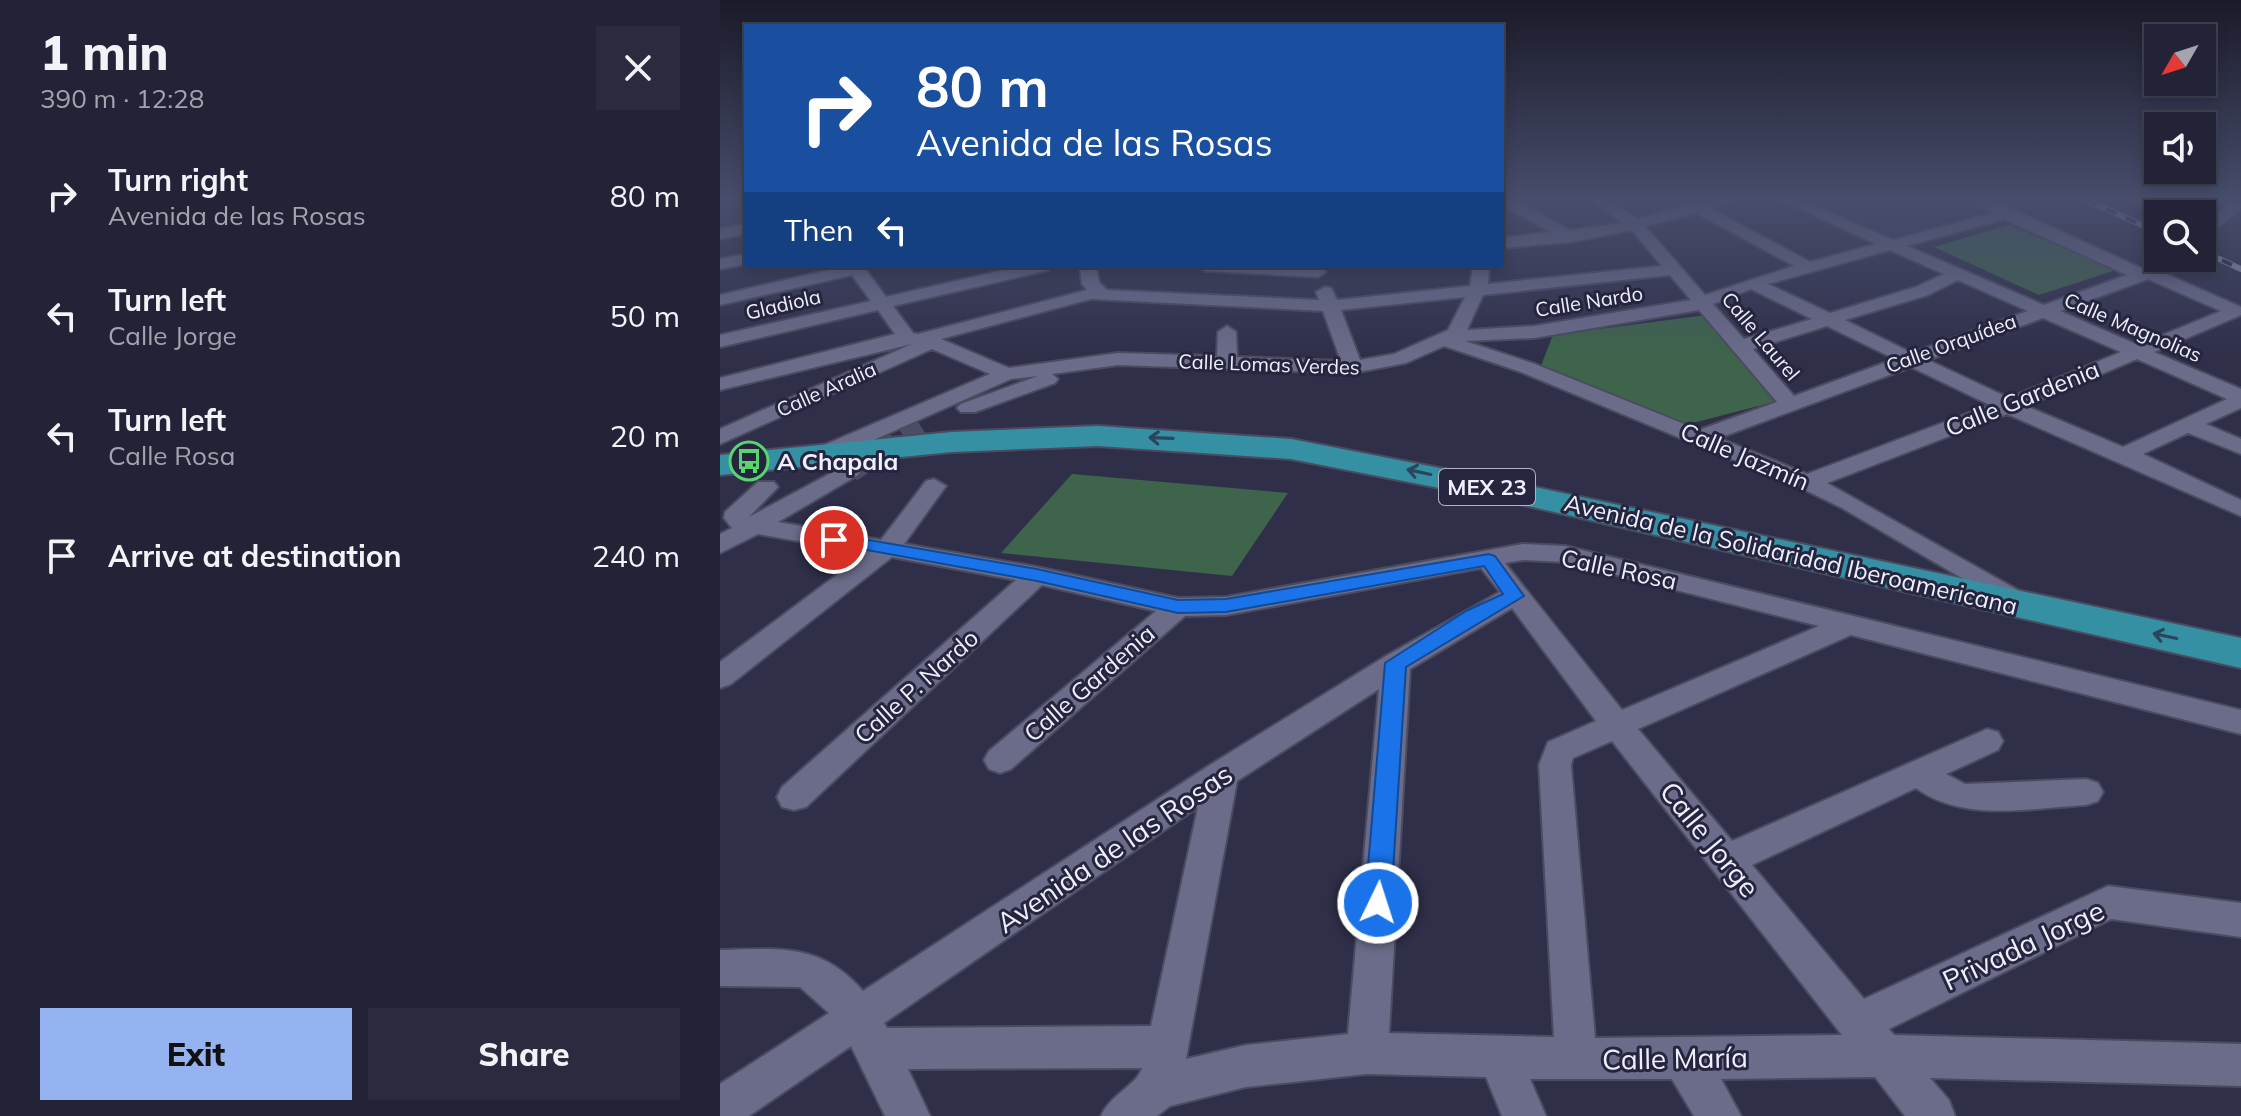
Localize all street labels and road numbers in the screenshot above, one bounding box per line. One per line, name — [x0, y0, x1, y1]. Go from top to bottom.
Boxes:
street label: Calle Nardo — [1533, 280, 1645, 322]
street label: Gladiola — [743, 283, 823, 325]
street label: Calle Laurel — [1717, 287, 1805, 385]
street label: Calle Magnolias — [2061, 287, 2205, 367]
street label: Calle Orquídea — [1882, 308, 2020, 378]
street label: Calle Lomas Verdes — [1178, 348, 1360, 380]
street label: Calle Gardenia — [1941, 354, 2103, 442]
street label: Calle Aralia — [772, 356, 880, 422]
street label: Calle Jazmín — [1676, 415, 1814, 497]
road number: MEX 23 — [1439, 469, 1535, 505]
street label: Avenida de la Solidaridad Iberoamericana — [1562, 487, 2020, 621]
street label: Calle Rosa — [1558, 542, 1680, 596]
street label: Calle Gardenia — [1018, 618, 1160, 748]
street label: Calle P. Nardo — [848, 623, 984, 749]
street label: Avenida de las Rosas — [989, 756, 1239, 940]
street label: Calle Jorge — [1653, 774, 1767, 904]
street label: Privada Jorge — [1937, 892, 2109, 998]
street label: Calle María — [1602, 1039, 1748, 1077]

